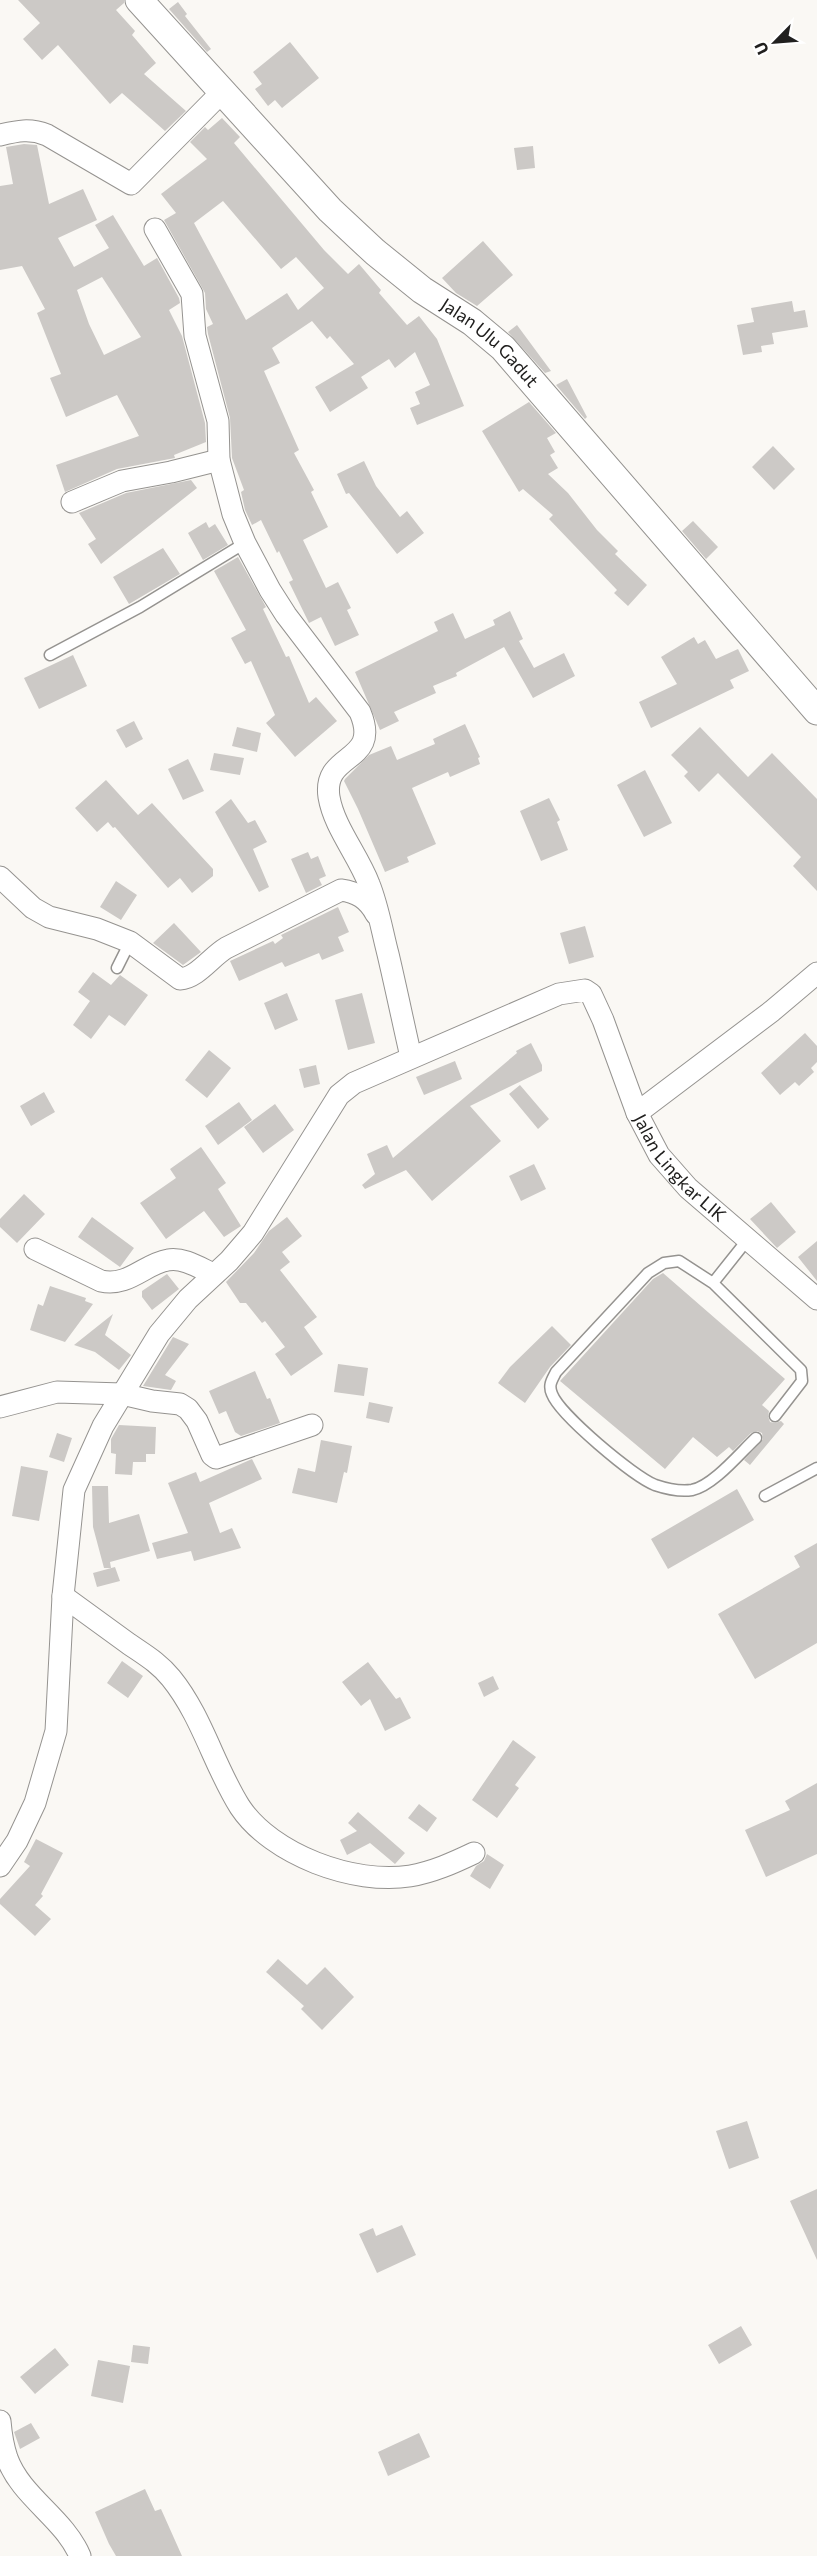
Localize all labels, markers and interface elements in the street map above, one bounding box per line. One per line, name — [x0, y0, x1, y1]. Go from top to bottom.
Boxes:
north arrow — [745, 12, 805, 72]
text: U — [750, 39, 772, 58]
street label: Jalan Ulu Gadut — [437, 293, 544, 391]
street label: Jalan Lingkar LIK — [629, 1110, 731, 1226]

